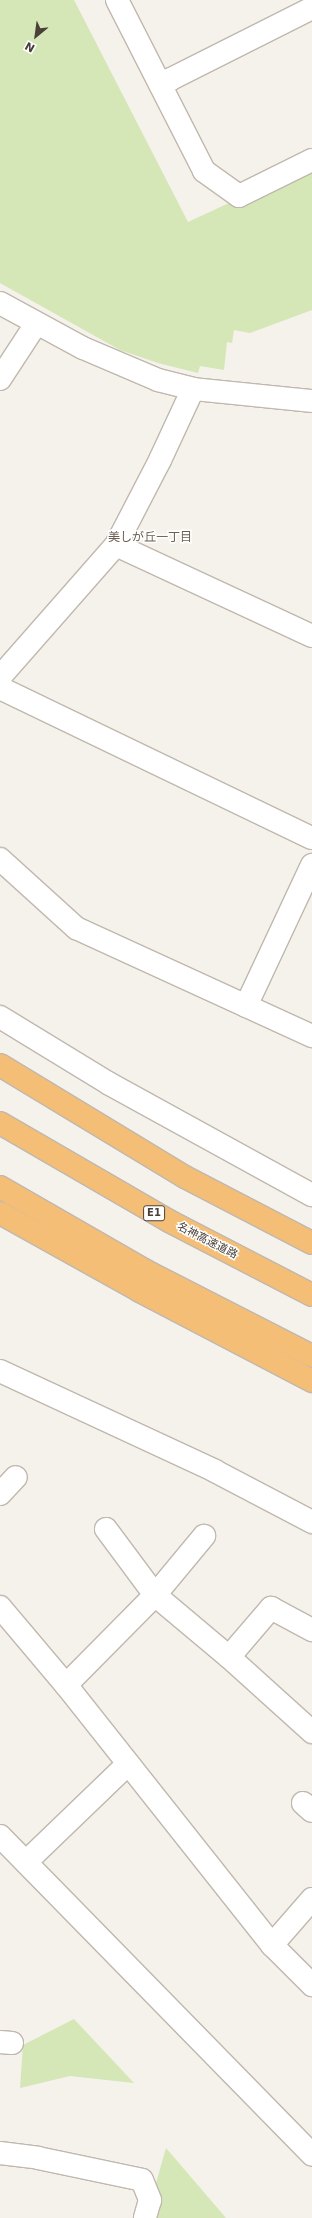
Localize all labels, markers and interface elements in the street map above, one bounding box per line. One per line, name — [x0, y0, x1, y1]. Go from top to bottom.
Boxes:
north arrow — [16, 16, 56, 56]
text: N — [23, 39, 37, 55]
district label: 美しが丘一丁目 — [108, 531, 192, 545]
road number: E1 — [143, 1205, 165, 1221]
street label: 名神高速道路 — [175, 1220, 239, 1262]

